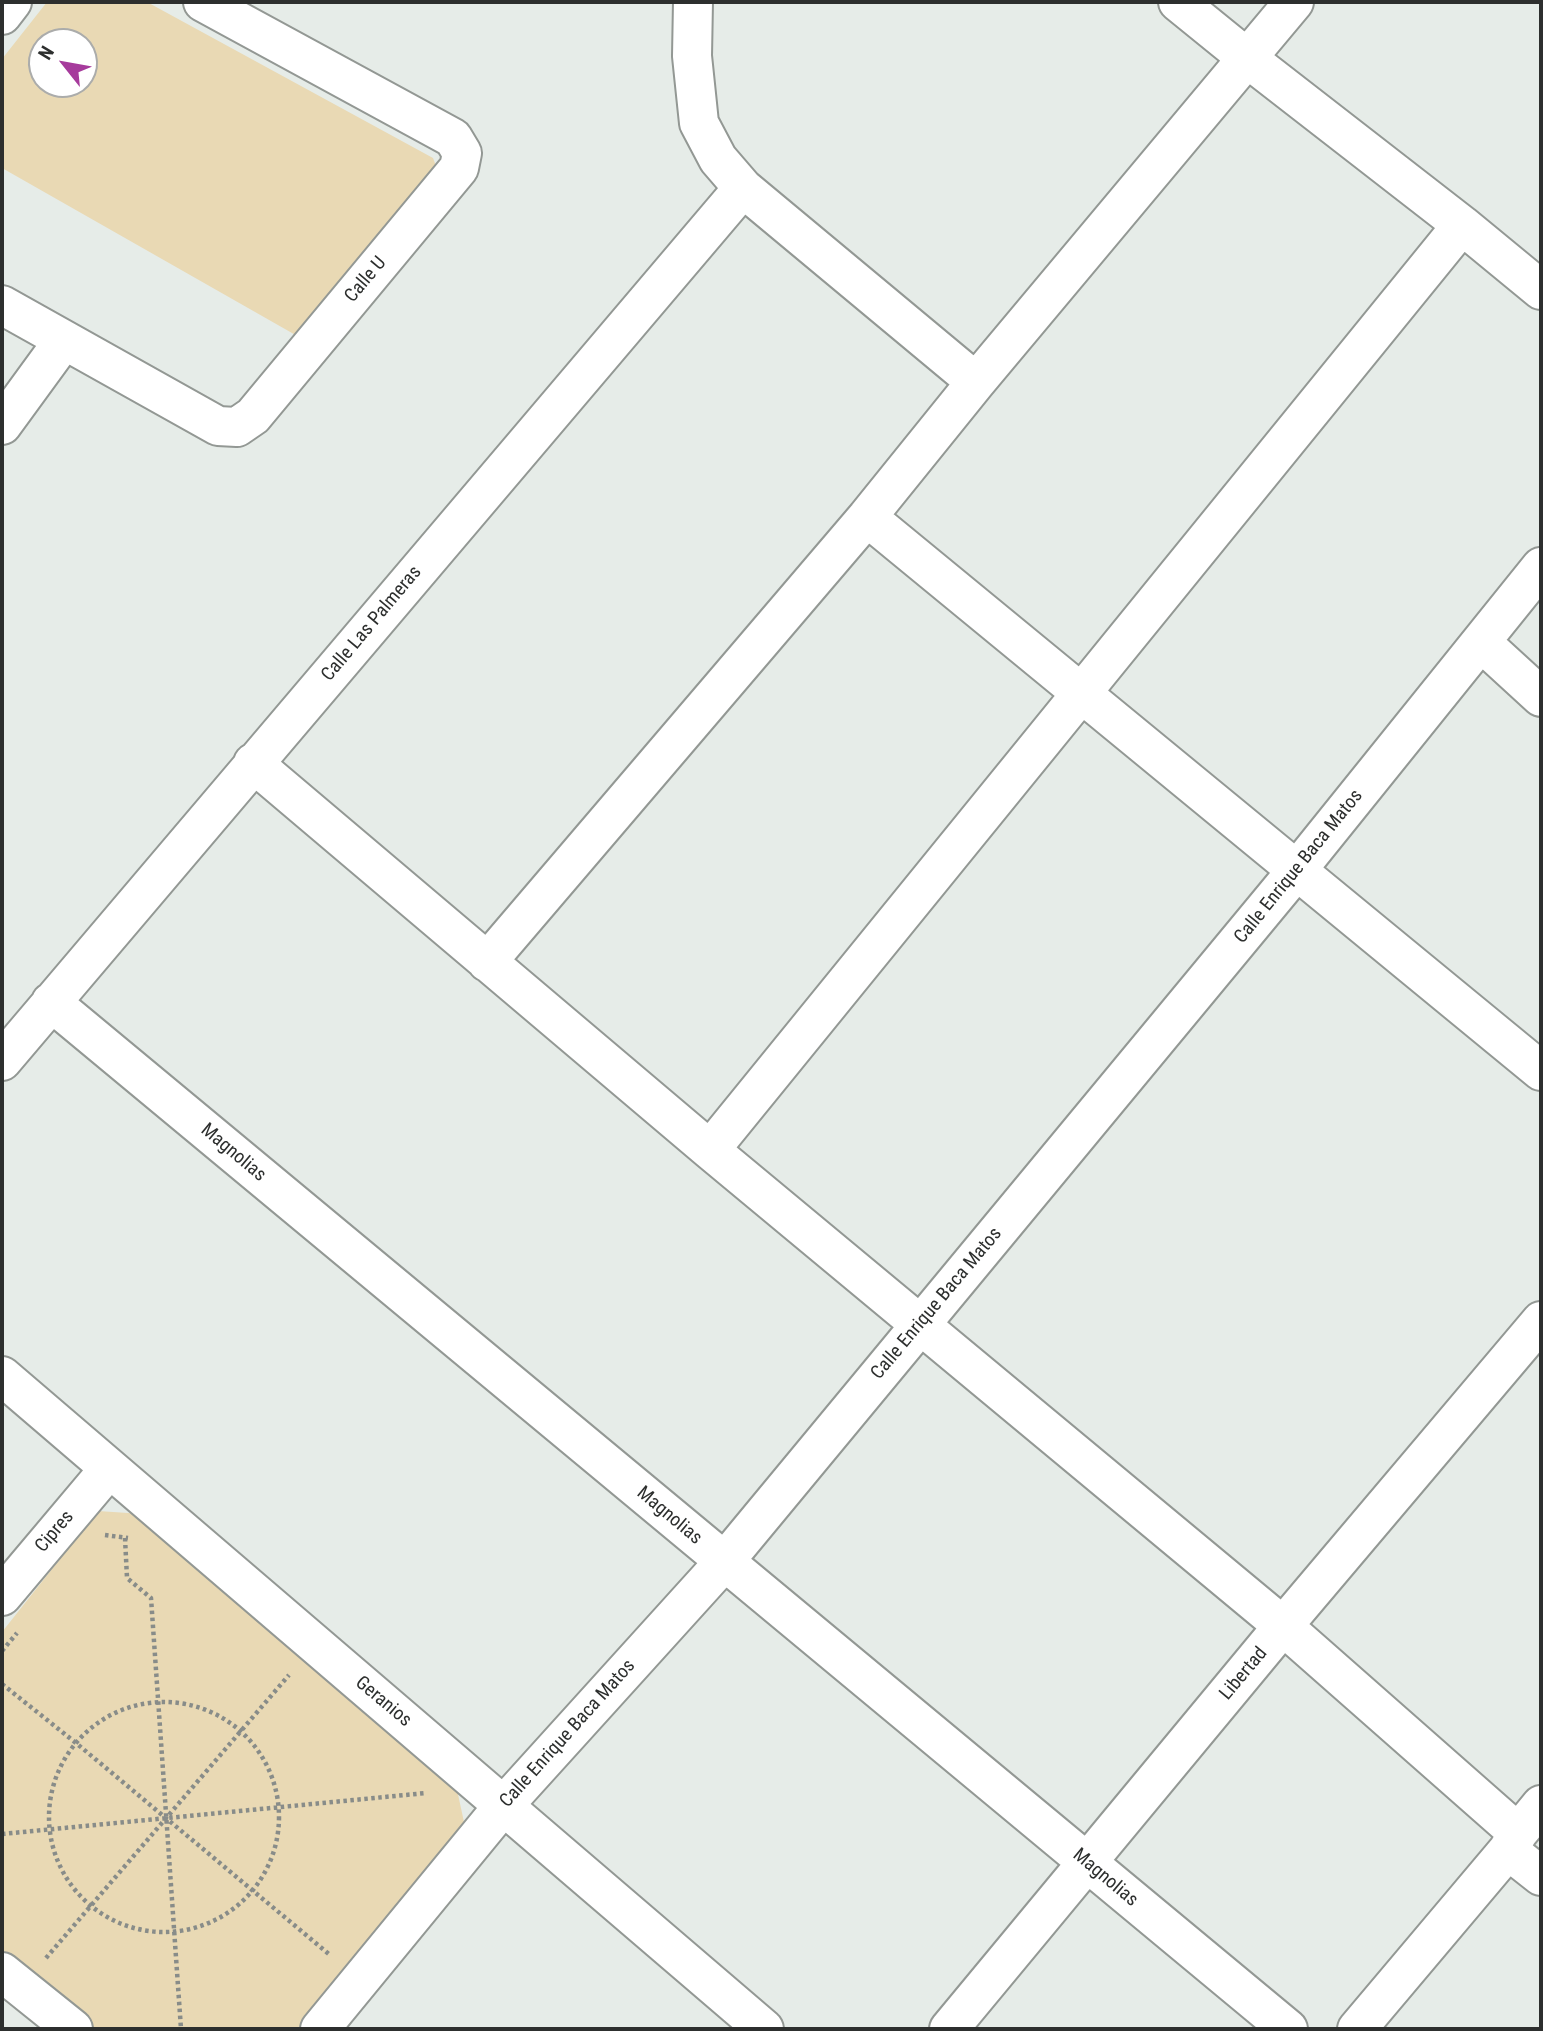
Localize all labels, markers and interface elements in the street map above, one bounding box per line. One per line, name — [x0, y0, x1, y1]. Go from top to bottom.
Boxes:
north arrow — [28, 28, 98, 98]
text: N — [33, 42, 59, 64]
street label: Calle U — [340, 253, 392, 307]
street label: Calle Las Palmeras — [317, 562, 427, 686]
street label: Calle Enrique Baca Matos — [1230, 785, 1368, 949]
street label: Magnolias — [196, 1119, 270, 1187]
street label: Calle Enrique Baca Matos — [867, 1223, 1007, 1385]
street label: Magnolias — [632, 1482, 706, 1550]
street label: Cipres — [31, 1506, 79, 1558]
street label: Libertad — [1215, 1643, 1273, 1705]
street label: Calle Enrique Baca Matos — [495, 1655, 641, 1813]
street label: Geranios — [350, 1672, 416, 1732]
street label: Magnolias — [1068, 1844, 1142, 1912]

